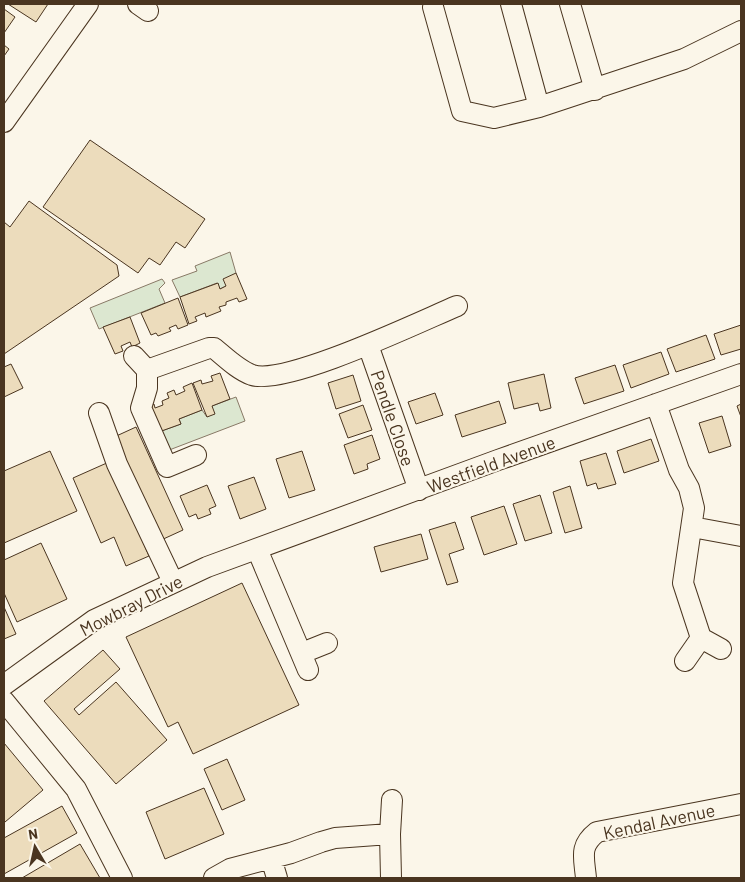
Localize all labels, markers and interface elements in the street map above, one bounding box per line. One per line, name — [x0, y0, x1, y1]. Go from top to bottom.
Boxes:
street label: Pendle Close — [366, 367, 420, 469]
street label: Westfield Avenue — [424, 431, 558, 497]
street label: Mowbray Drive — [76, 570, 186, 640]
street label: Kendal Avenue — [601, 798, 717, 844]
north arrow — [10, 822, 60, 872]
text: N — [27, 825, 39, 843]

